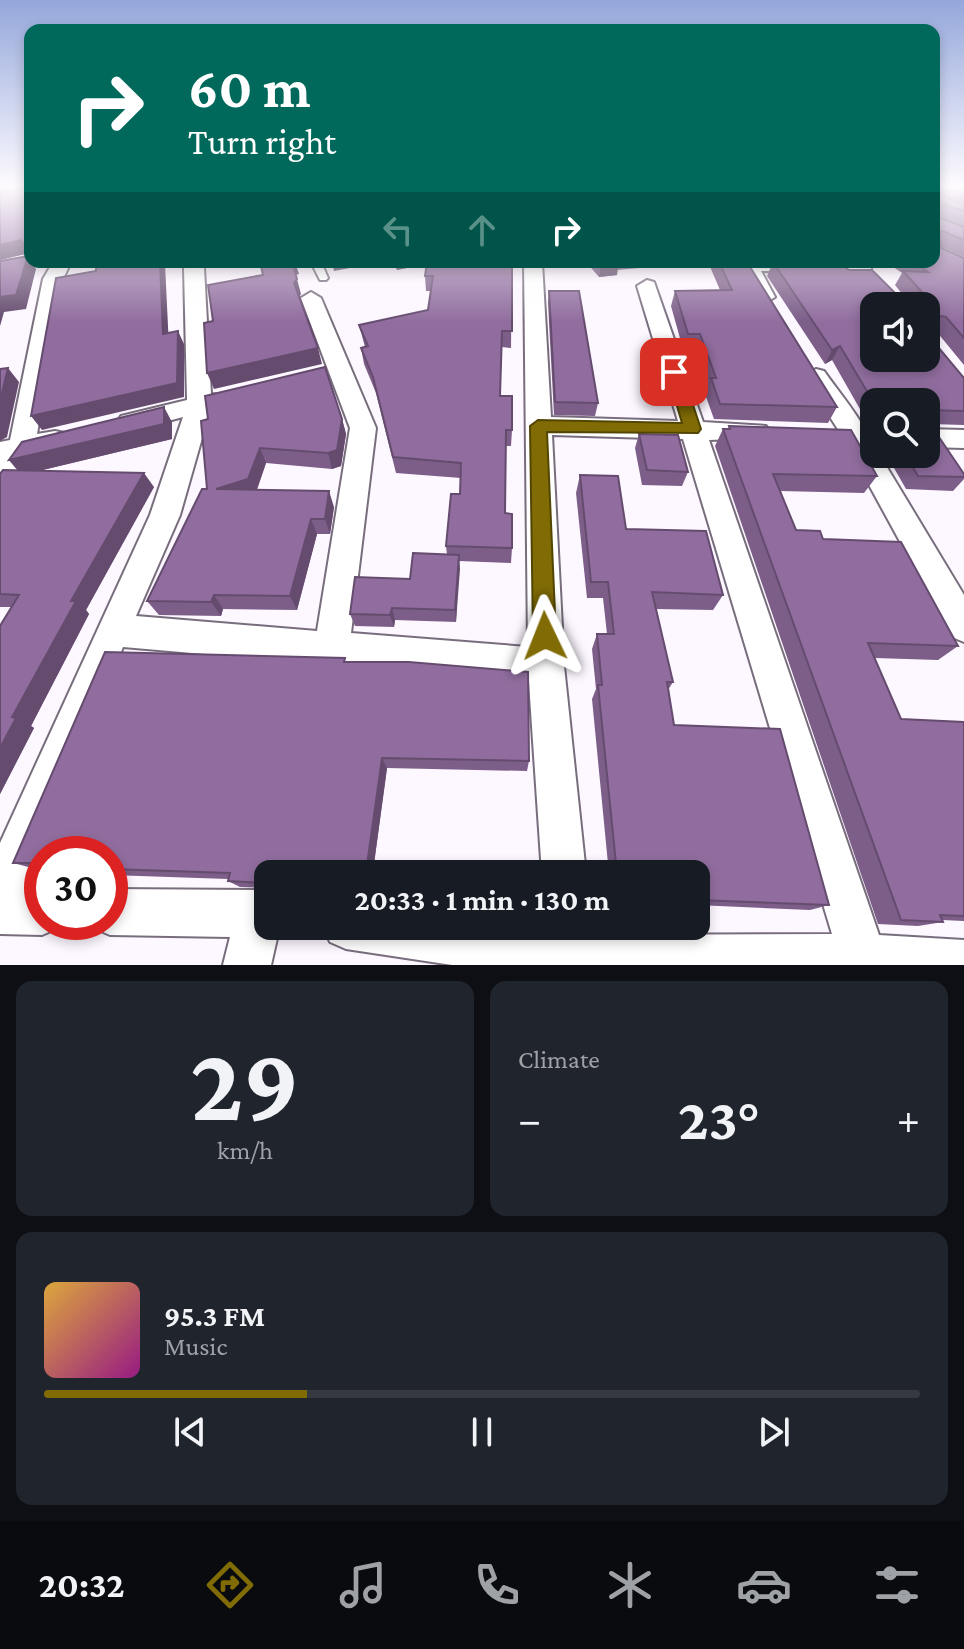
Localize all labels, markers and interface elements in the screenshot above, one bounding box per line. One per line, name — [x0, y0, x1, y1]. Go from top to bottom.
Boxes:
icon: right — [56, 56, 160, 160]
text: 60 m — [188, 57, 311, 119]
text: Turn right — [188, 122, 336, 162]
icon: left — [376, 208, 420, 252]
icon: ahead — [460, 208, 504, 252]
icon: right — [544, 208, 588, 252]
map controls — [860, 292, 940, 468]
button: sound — [860, 292, 940, 372]
pin — [640, 338, 708, 406]
icon: arrive — [652, 350, 696, 394]
button: search — [860, 388, 940, 468]
position arrow — [503, 594, 587, 678]
speed limit sign: 30 — [24, 836, 128, 940]
text: 20:33 · 1 min · 130 m — [354, 883, 610, 916]
text: 29 — [190, 1026, 300, 1141]
text: Climate — [518, 1045, 600, 1074]
text: 23° — [678, 1085, 760, 1152]
text: − — [518, 1095, 541, 1143]
text: + — [897, 1095, 920, 1143]
text: km/h — [217, 1136, 273, 1165]
text: 95.3 FM — [164, 1299, 265, 1332]
text: Music — [164, 1332, 227, 1361]
icon: previous — [168, 1410, 212, 1454]
icon: pause — [460, 1410, 504, 1454]
icon: next — [752, 1410, 796, 1454]
icon: directions — [202, 1557, 258, 1613]
icon: music — [335, 1557, 391, 1613]
icon: phone — [469, 1557, 525, 1613]
icon: climate — [602, 1557, 658, 1613]
icon: car — [736, 1557, 792, 1613]
icon: filters — [869, 1557, 925, 1613]
text: 20:32 — [39, 1565, 125, 1605]

